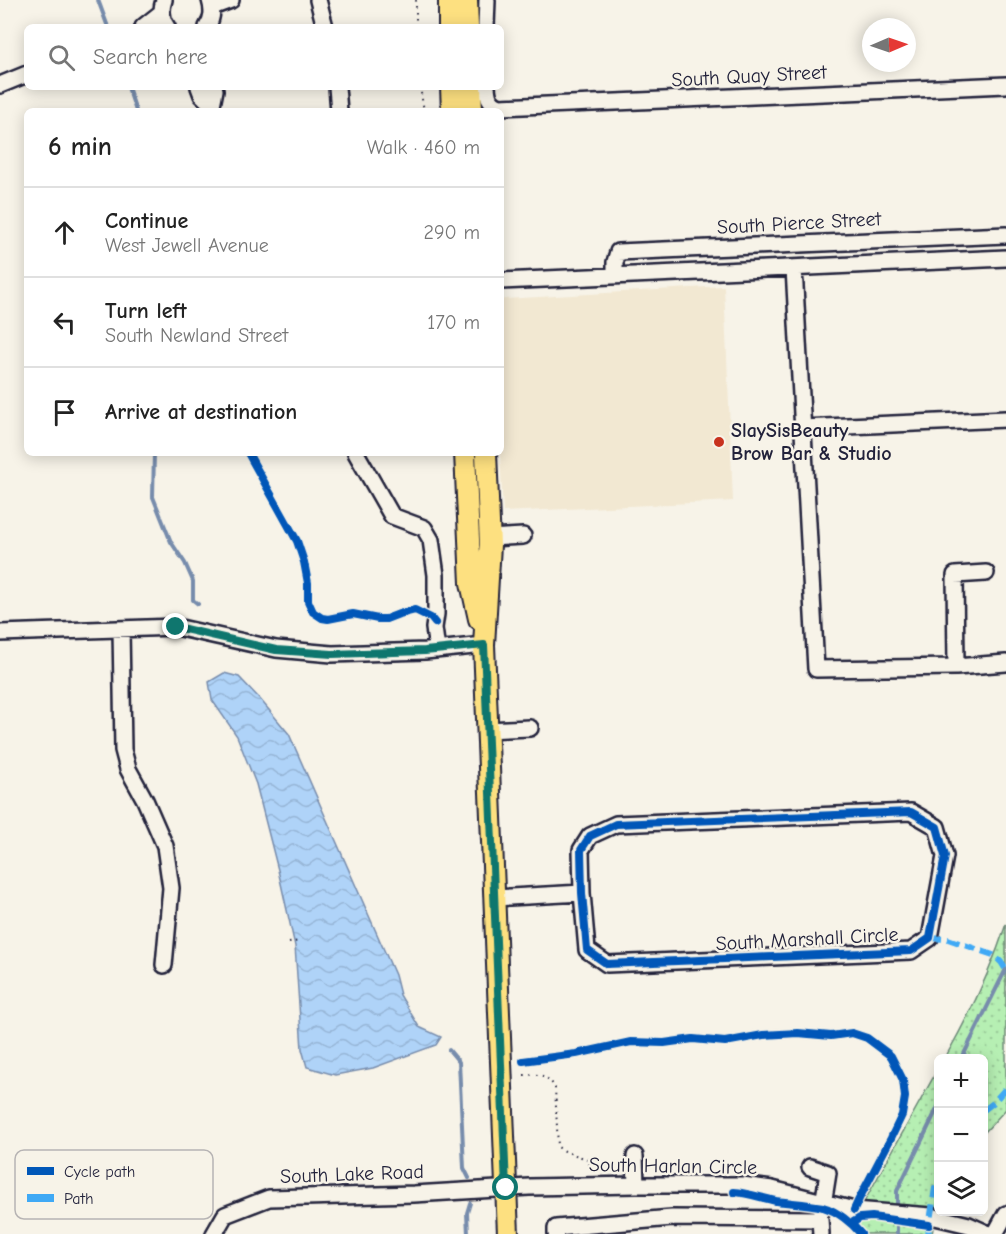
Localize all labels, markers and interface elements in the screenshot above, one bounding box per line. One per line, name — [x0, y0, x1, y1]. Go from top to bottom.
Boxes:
north arrow — [862, 18, 916, 72]
search box — [24, 24, 504, 90]
icon: search — [45, 41, 78, 74]
text: Search here — [93, 44, 208, 70]
street label: South Quay Street — [671, 60, 828, 92]
text: 6 min — [48, 132, 112, 162]
text: Walk · 460 m — [367, 136, 480, 159]
street label: South Pierce Street — [716, 207, 883, 239]
text: Continue — [105, 208, 188, 234]
icon: ahead — [48, 216, 81, 249]
text: 290 m — [424, 221, 480, 244]
text: West Jewell Avenue — [105, 234, 269, 257]
text: Turn left — [105, 298, 187, 324]
icon: left — [48, 306, 81, 339]
text: 170 m — [427, 311, 480, 334]
text: South Newland Street — [105, 324, 288, 347]
icon: arrive — [48, 396, 81, 429]
text: Arrive at destination — [105, 399, 297, 425]
place label: SlaySisBeauty Brow Bar & Studio — [731, 419, 892, 465]
marker: SlaySisBeauty Brow Bar & Studio — [712, 435, 726, 449]
route end — [162, 613, 188, 639]
street label: South Marshall Circle — [715, 923, 899, 955]
map controls — [934, 1054, 988, 1216]
button: + — [934, 1054, 988, 1108]
button: − — [934, 1108, 988, 1162]
legend — [15, 1150, 213, 1219]
street label: South Harlan Circle — [589, 1153, 757, 1179]
street label: South Lake Road — [280, 1160, 424, 1188]
button: layers — [934, 1162, 988, 1216]
text: Cycle path — [64, 1163, 135, 1181]
route start — [492, 1174, 518, 1200]
text: Path — [64, 1190, 94, 1208]

